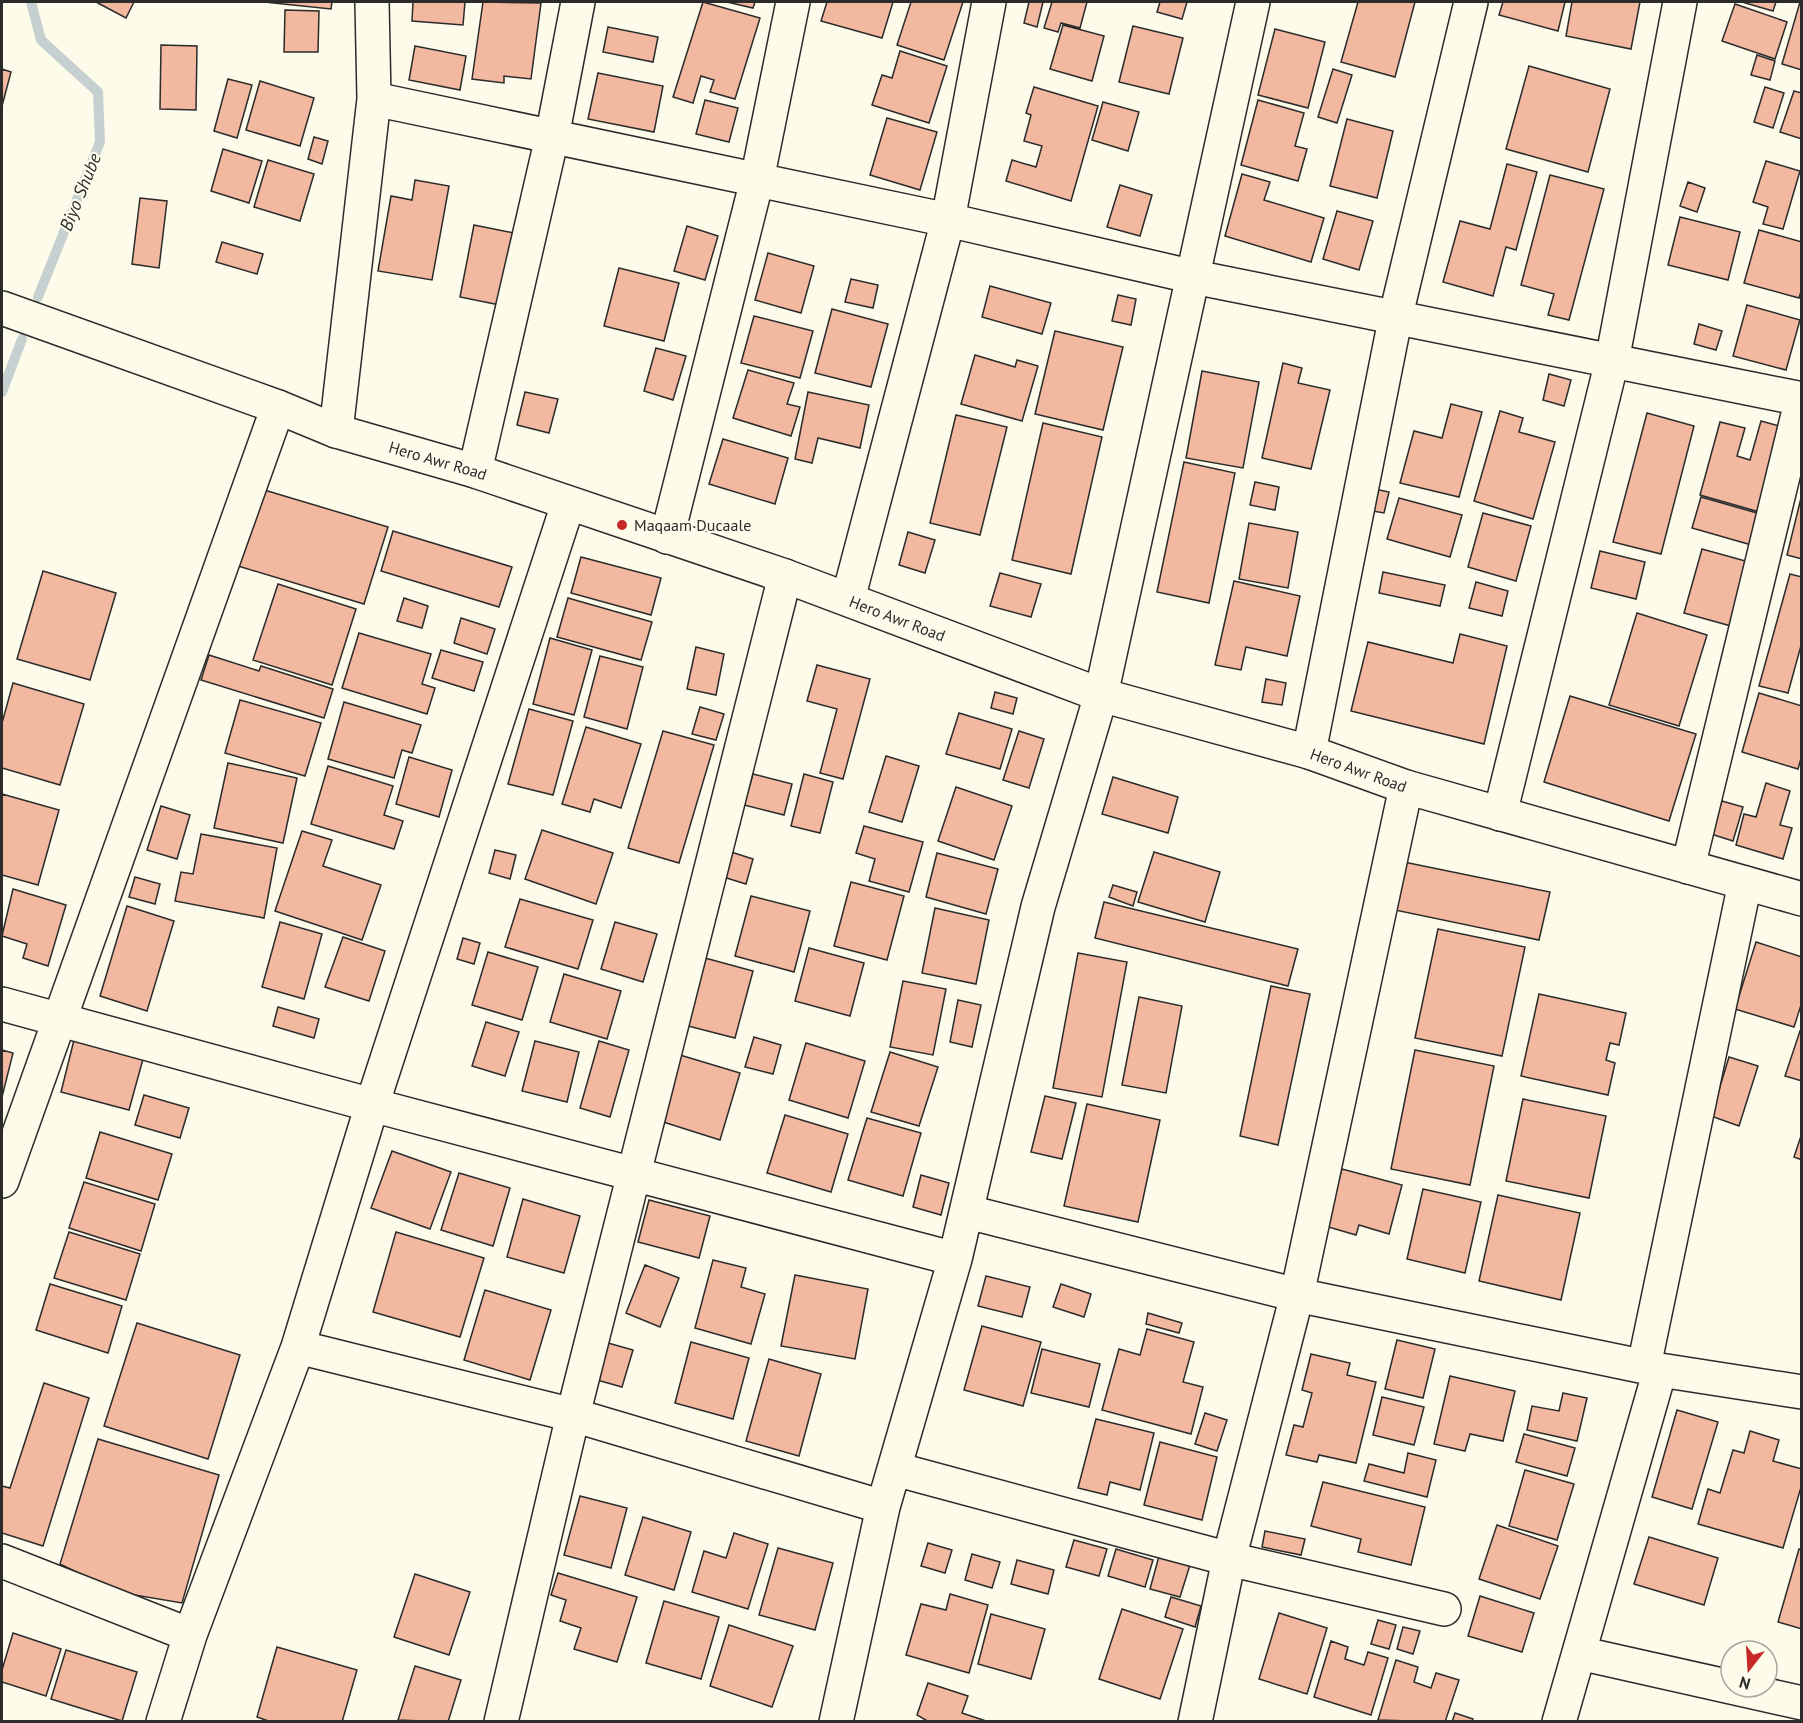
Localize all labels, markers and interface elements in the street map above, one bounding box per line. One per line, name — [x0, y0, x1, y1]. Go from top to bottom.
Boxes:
water label: Biyo Shube — [54, 149, 106, 234]
street label: Hero Awr Road — [387, 437, 490, 484]
place label: Maqaam Ducaale — [634, 515, 751, 535]
marker: Maqaam Ducaale — [615, 518, 629, 532]
street label: Hero Awr Road — [847, 591, 948, 645]
street label: Hero Awr Road — [1308, 743, 1410, 796]
north arrow — [1719, 1639, 1779, 1699]
text: N — [1737, 1672, 1753, 1694]

